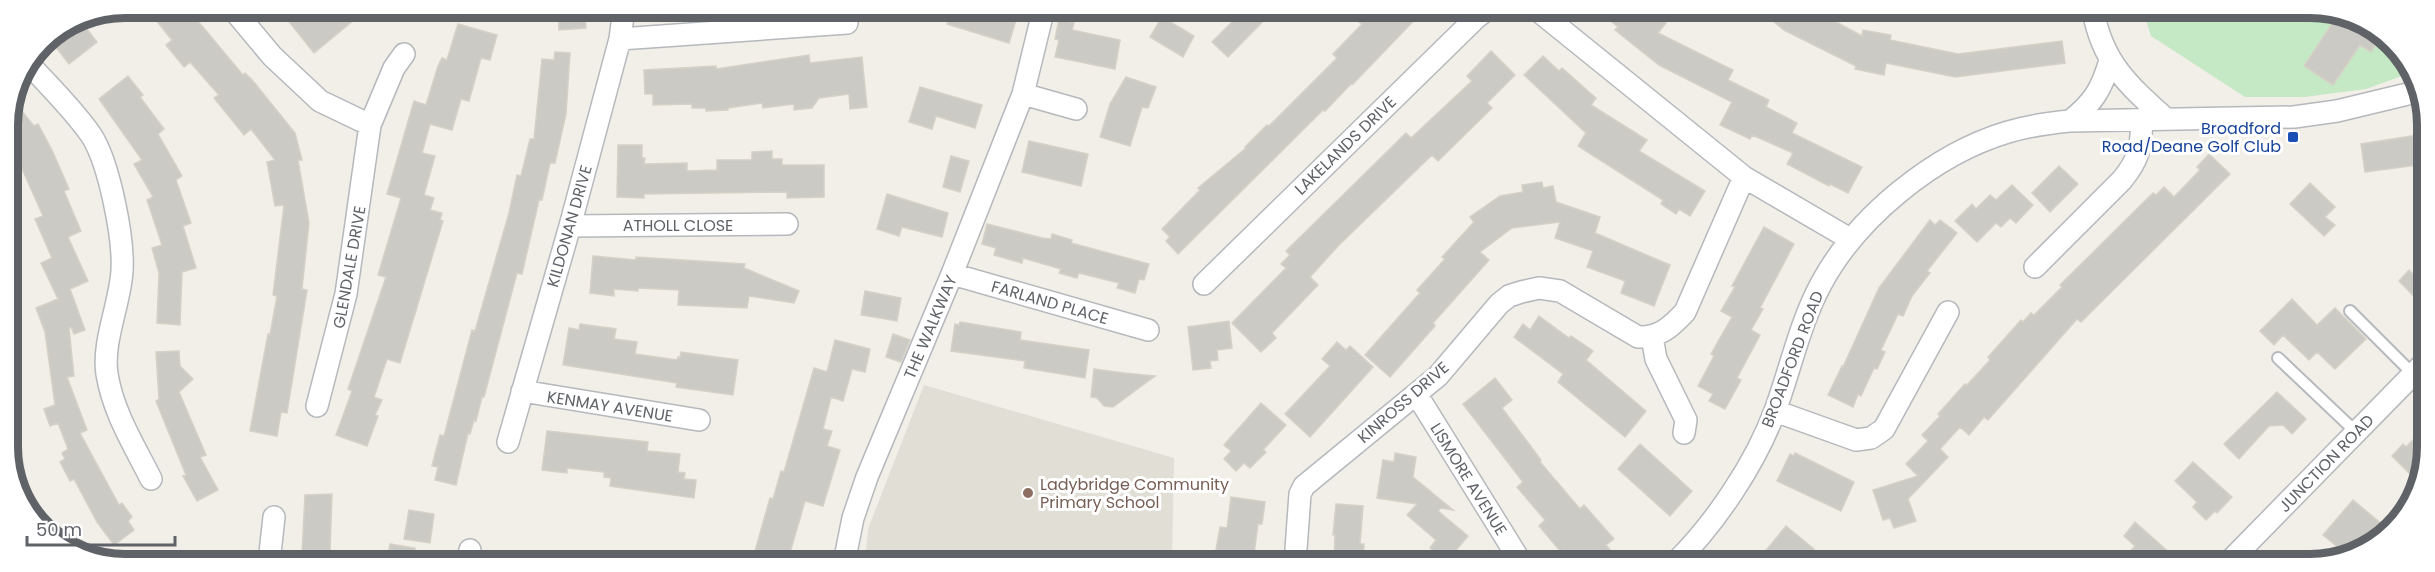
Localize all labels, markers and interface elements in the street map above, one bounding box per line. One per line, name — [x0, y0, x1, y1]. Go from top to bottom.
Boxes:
street label: LAKELANDS DRIVE — [1289, 91, 1401, 200]
place label: Broadford Road/Deane Golf Club — [2102, 117, 2281, 158]
marker: Broadford Road/Deane Golf Club — [2286, 130, 2300, 144]
street label: KILDONAN DRIVE — [541, 162, 598, 290]
street label: GLENDALE DRIVE — [327, 204, 372, 330]
street label: ATHOLL CLOSE — [623, 214, 733, 237]
street label: THE WALKWAY — [898, 271, 963, 383]
street label: FARLAND PLACE — [989, 275, 1111, 330]
street label: BROADFORD ROAD — [1756, 288, 1829, 431]
street label: KINROSS DRIVE — [1353, 356, 1454, 448]
street label: KENMAY AVENUE — [545, 385, 675, 428]
street label: JUNCTION ROAD — [2274, 409, 2379, 517]
street label: LISMORE AVENUE — [1425, 419, 1512, 540]
place label: Ladybridge Community Primary School — [1040, 473, 1229, 514]
marker: Ladybridge Community Primary School — [1021, 486, 1035, 500]
scale bar — [27, 509, 176, 547]
text: 50 m — [36, 517, 82, 542]

